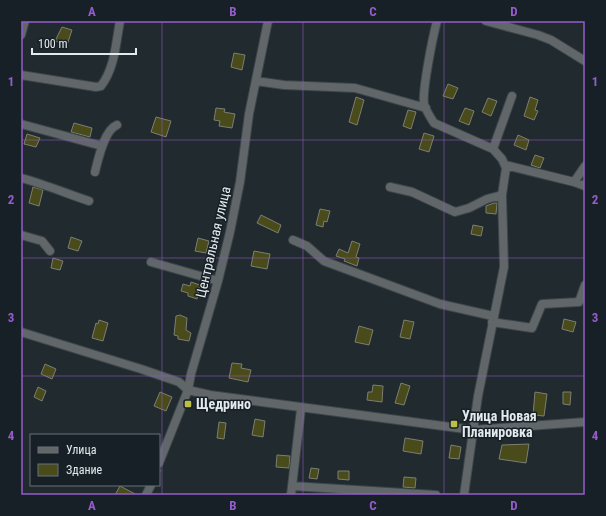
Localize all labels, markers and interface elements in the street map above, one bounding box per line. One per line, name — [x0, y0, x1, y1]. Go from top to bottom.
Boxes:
text: A — [88, 4, 96, 19]
text: B — [229, 4, 237, 19]
text: C — [369, 4, 377, 19]
text: D — [510, 4, 518, 19]
scale bar — [32, 30, 136, 56]
text: 100 m — [38, 37, 68, 51]
text: 1 — [8, 74, 14, 89]
text: 1 — [592, 74, 598, 89]
street label: Центральная улица — [192, 185, 234, 299]
text: 2 — [8, 192, 15, 207]
text: 2 — [592, 192, 599, 207]
text: 3 — [8, 310, 14, 325]
text: 3 — [592, 310, 598, 325]
place label: Щедрино — [196, 396, 251, 412]
marker: Щедрино — [183, 399, 193, 409]
place label: Улица Новая Планировка — [462, 408, 537, 440]
marker: Улица Новая Планировка — [449, 419, 459, 429]
text: 4 — [8, 428, 15, 443]
text: 4 — [592, 428, 599, 443]
legend — [30, 434, 160, 486]
text: Улица — [66, 443, 97, 457]
text: Здание — [66, 463, 103, 477]
text: A — [88, 498, 96, 513]
text: B — [229, 498, 237, 513]
text: C — [369, 498, 377, 513]
text: D — [510, 498, 518, 513]

